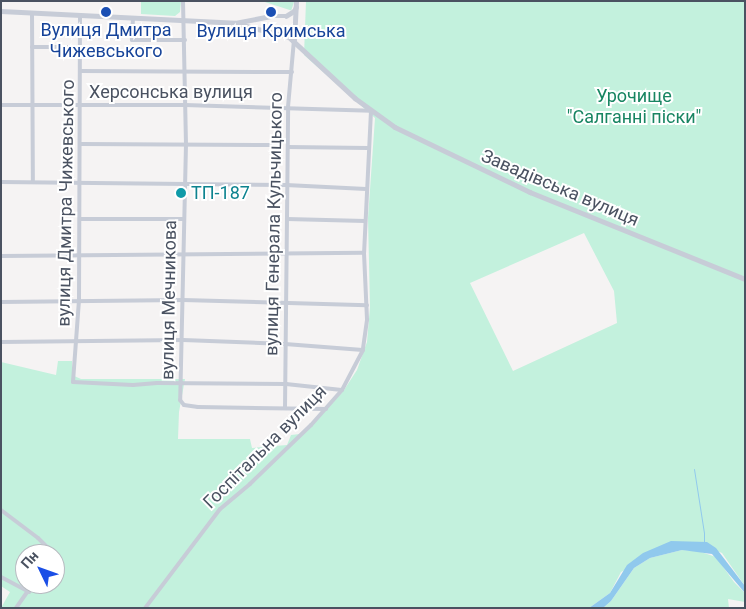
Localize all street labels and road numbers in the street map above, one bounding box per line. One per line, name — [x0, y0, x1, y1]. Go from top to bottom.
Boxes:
street label: вулиця Дмитра Чижевського — [53, 79, 79, 327]
street label: Херсонська вулиця — [89, 81, 253, 103]
street label: вулиця Генерала Кульчицького — [261, 92, 287, 356]
street label: Завадівська вулиця — [478, 145, 642, 231]
street label: вулиця Мечникова — [157, 220, 181, 380]
street label: Госпітальна вулиця — [199, 381, 331, 513]

